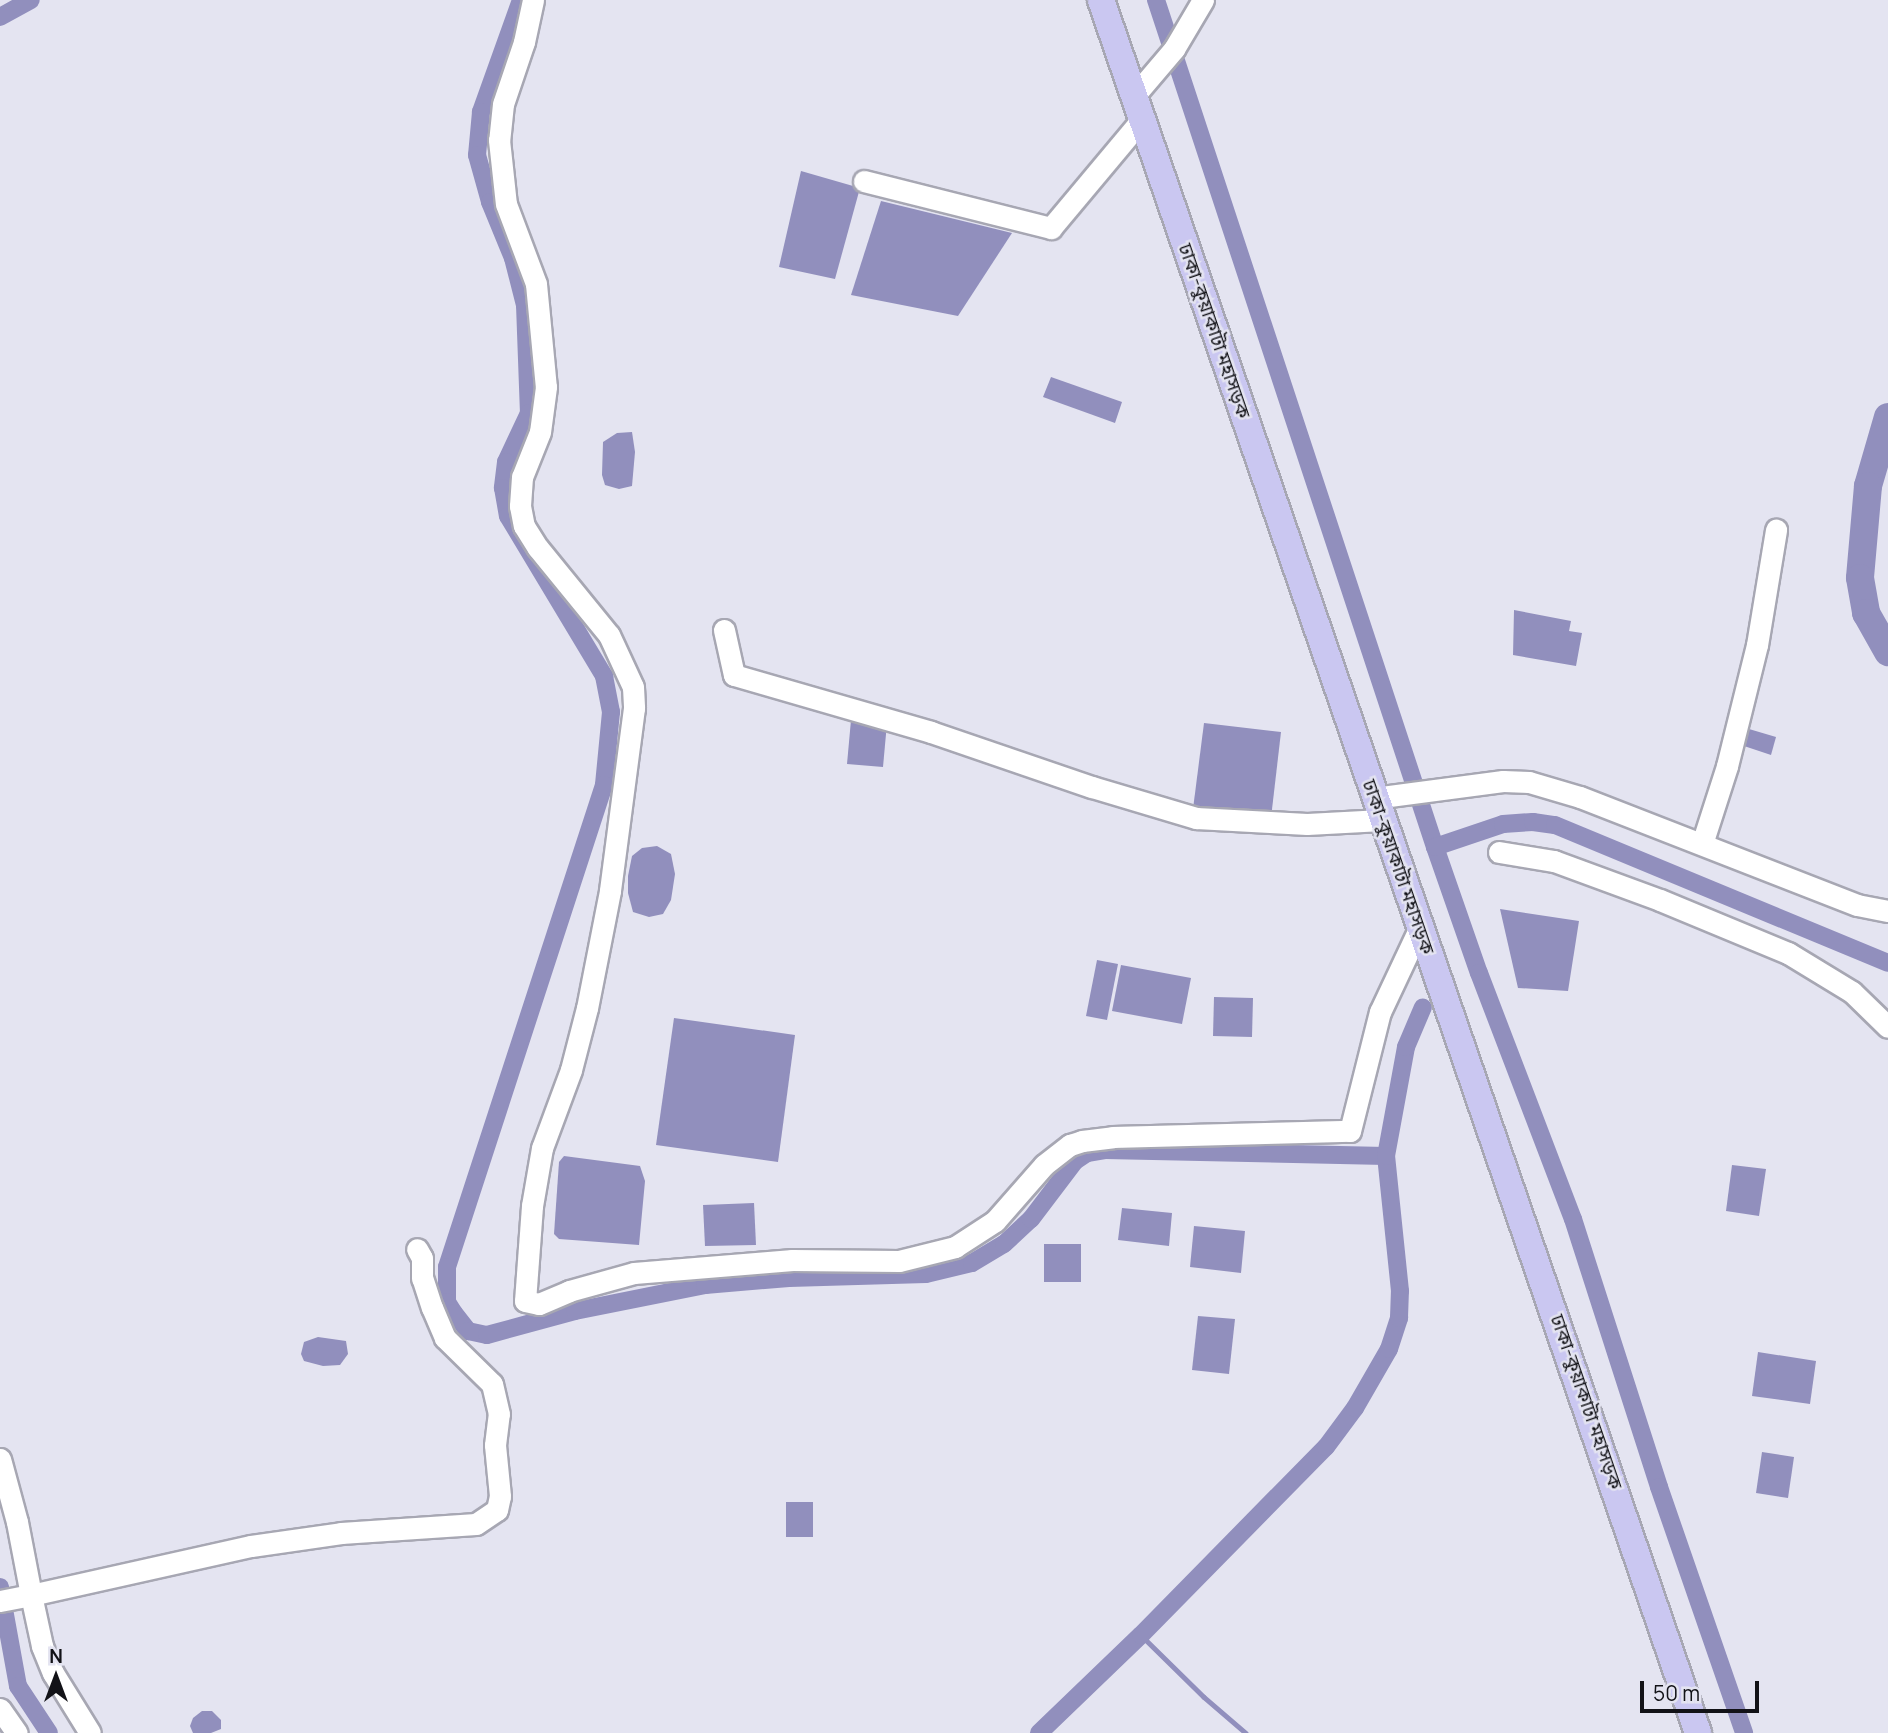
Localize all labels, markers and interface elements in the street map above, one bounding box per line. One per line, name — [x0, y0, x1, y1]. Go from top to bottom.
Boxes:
street label: ঢাকা-কুয়াকাটা মহাসড়ক — [1173, 241, 1255, 421]
street label: ঢাকা-কুয়াকাটা মহাসড়ক — [1357, 777, 1439, 957]
street label: ঢাকা-কুয়াকাটা মহাসড়ক — [1545, 1312, 1627, 1492]
north arrow — [21, 1642, 91, 1712]
text: N — [49, 1643, 63, 1669]
scale bar — [1643, 1666, 1762, 1710]
text: 50 m — [1653, 1679, 1700, 1707]

